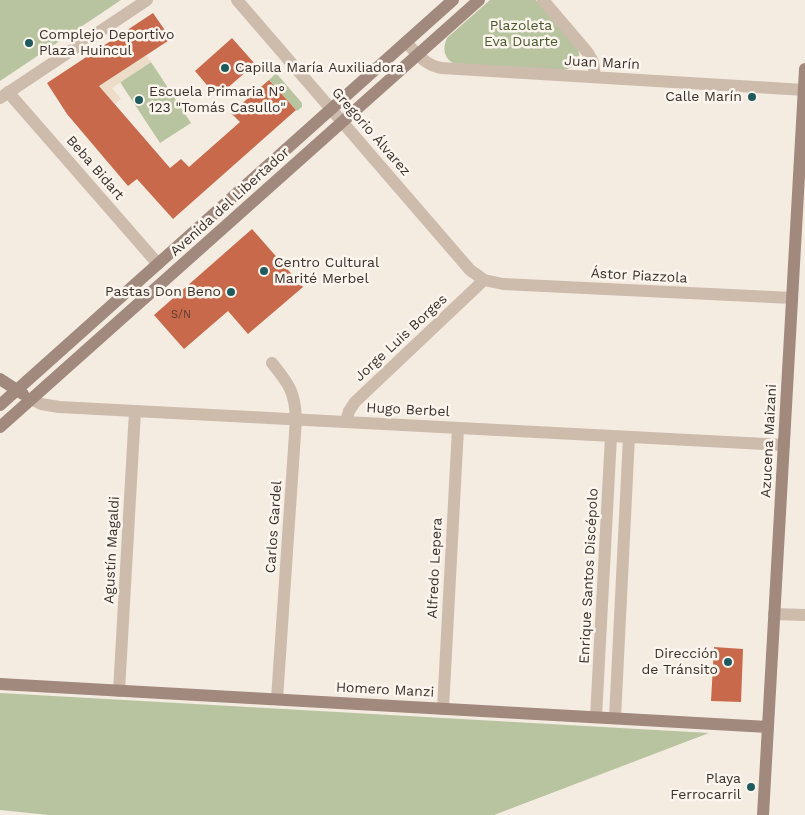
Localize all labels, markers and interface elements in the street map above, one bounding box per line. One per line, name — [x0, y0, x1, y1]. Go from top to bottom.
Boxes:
park label: Plazoleta Eva Duarte — [484, 18, 558, 50]
place label: Complejo Deportivo Plaza Huincul — [39, 27, 174, 59]
marker: Complejo Deportivo Plaza Huincul — [23, 37, 35, 49]
street label: Juan Marín — [564, 53, 640, 73]
place label: Capilla María Auxiliadora — [235, 60, 404, 76]
marker: Capilla María Auxiliadora — [219, 62, 231, 74]
place label: Escuela Primaria N° 123 "Tomás Casullo" — [149, 84, 286, 116]
street label: Gregorio Álvarez — [328, 84, 414, 180]
place label: Calle Marín — [665, 89, 742, 105]
marker: Calle Marín — [746, 91, 758, 103]
marker: Escuela Primaria N° 123 "Tomás Casullo" — [133, 94, 145, 106]
street label: Beba Bidart — [63, 133, 127, 203]
street label: Avenida del Libertador — [167, 144, 293, 260]
place label: Centro Cultural Marité Merbel — [274, 255, 379, 288]
marker: Centro Cultural Marité Merbel — [258, 265, 270, 277]
street label: Ástor Piazzola — [590, 265, 688, 287]
place label: Pastas Don Beno — [105, 284, 221, 300]
marker: Pastas Don Beno — [225, 286, 237, 298]
street label: Jorge Luis Borges — [351, 291, 451, 385]
house number: S/N — [171, 308, 191, 322]
street label: Azucena Maizani — [758, 384, 780, 498]
street label: Hugo Berbel — [366, 399, 450, 421]
street label: Carlos Gardel — [262, 480, 286, 574]
street label: Enrique Santos Discépolo — [576, 488, 602, 664]
street label: Agustín Magaldi — [101, 496, 123, 604]
street label: Alfredo Lepera — [424, 517, 446, 619]
place label: Dirección de Tránsito — [641, 646, 718, 679]
marker: Dirección de Tránsito — [722, 656, 734, 668]
street label: Homero Manzi — [335, 679, 435, 701]
place label: Playa Ferrocarril — [670, 771, 741, 804]
marker: Playa Ferrocarril — [745, 781, 757, 793]

